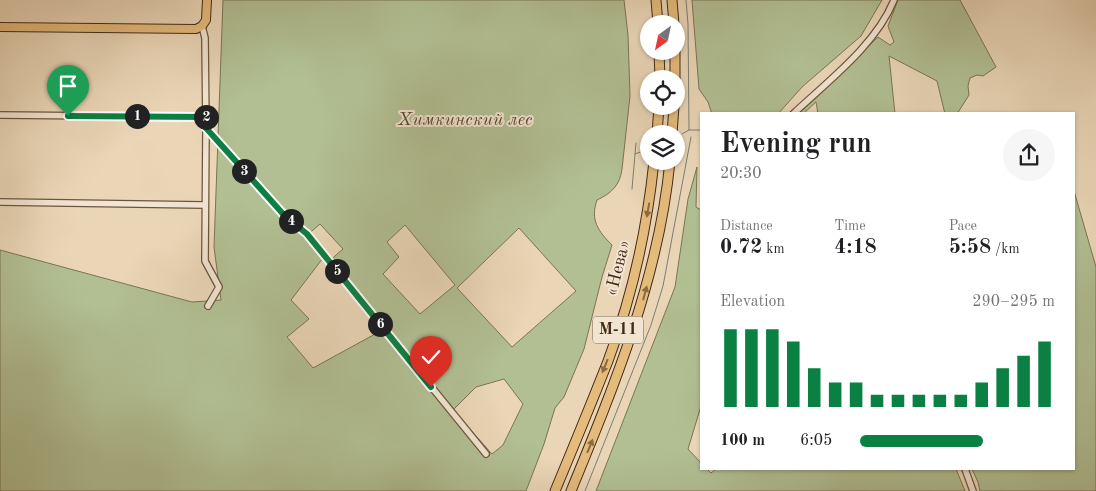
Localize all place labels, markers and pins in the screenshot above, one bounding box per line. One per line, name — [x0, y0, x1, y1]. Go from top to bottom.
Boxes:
pin — [47, 65, 89, 116]
pin: 1 — [124, 104, 150, 128]
pin: 2 — [194, 104, 218, 130]
pin: 3 — [232, 158, 256, 184]
pin: 4 — [278, 208, 304, 234]
pin: 5 — [324, 258, 350, 284]
pin: 6 — [368, 312, 392, 336]
pin — [410, 336, 452, 387]

